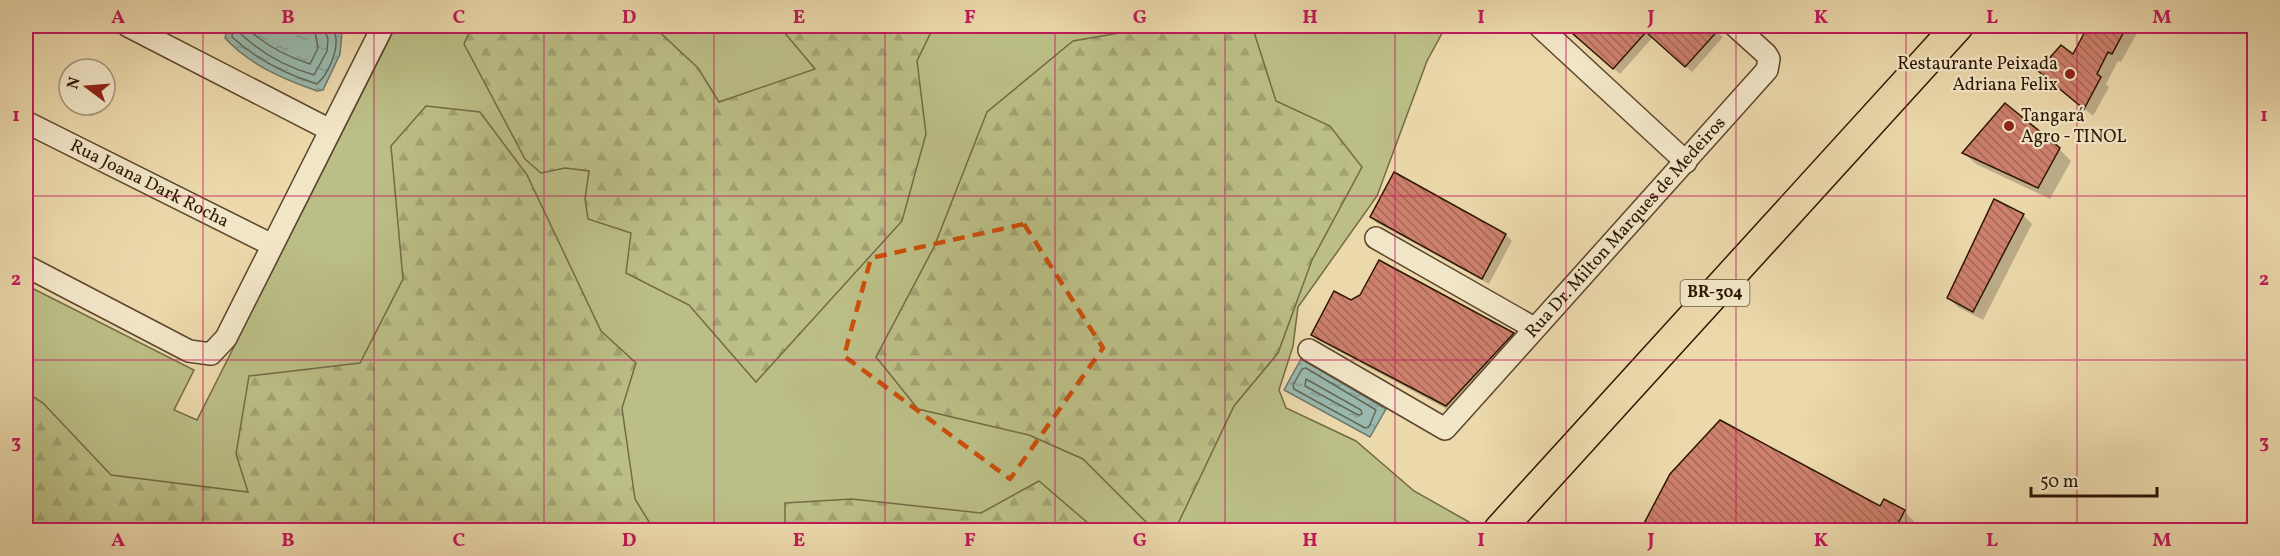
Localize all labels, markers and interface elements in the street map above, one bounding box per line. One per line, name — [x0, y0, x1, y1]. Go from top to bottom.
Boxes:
text: A — [111, 4, 125, 32]
text: B — [281, 4, 295, 32]
text: C — [453, 4, 466, 32]
text: D — [622, 4, 636, 32]
text: E — [793, 4, 805, 32]
text: F — [964, 4, 976, 32]
text: G — [1133, 4, 1147, 32]
text: H — [1302, 4, 1318, 32]
text: I — [1477, 4, 1485, 32]
text: J — [1646, 4, 1655, 32]
text: K — [1814, 4, 1829, 32]
text: L — [1986, 4, 1998, 32]
text: M — [2152, 4, 2172, 32]
place label: Restaurante Peixada Adriana Felix — [1897, 52, 2058, 98]
north arrow — [57, 57, 117, 117]
marker: Restaurante Peixada Adriana Felix — [2063, 67, 2077, 81]
text: N — [62, 74, 87, 92]
text: 1 — [12, 102, 20, 130]
text: 1 — [2260, 102, 2268, 130]
place label: Tangará Agro - TINOL — [2021, 104, 2127, 150]
street label: Rua Dr. Milton Marques de Medeiros — [1520, 111, 1732, 344]
marker: Tangará Agro - TINOL — [2002, 119, 2016, 133]
street label: Rua Joana Dark Rocha — [66, 133, 233, 234]
text: 2 — [11, 266, 21, 294]
text: 2 — [2259, 266, 2269, 294]
road number: BR-304 — [1680, 280, 1750, 306]
text: 3 — [11, 429, 21, 457]
text: 3 — [2259, 429, 2269, 457]
scale bar — [2031, 460, 2157, 498]
text: 50 m — [2040, 470, 2079, 495]
text: A — [111, 527, 125, 555]
text: B — [281, 527, 295, 555]
text: C — [453, 527, 466, 555]
text: D — [622, 527, 636, 555]
text: E — [793, 527, 805, 555]
text: F — [964, 527, 976, 555]
text: G — [1133, 527, 1147, 555]
text: H — [1302, 527, 1318, 555]
text: I — [1477, 527, 1485, 555]
text: J — [1646, 527, 1655, 555]
text: K — [1814, 527, 1829, 555]
text: L — [1986, 527, 1998, 555]
text: M — [2152, 527, 2172, 555]

